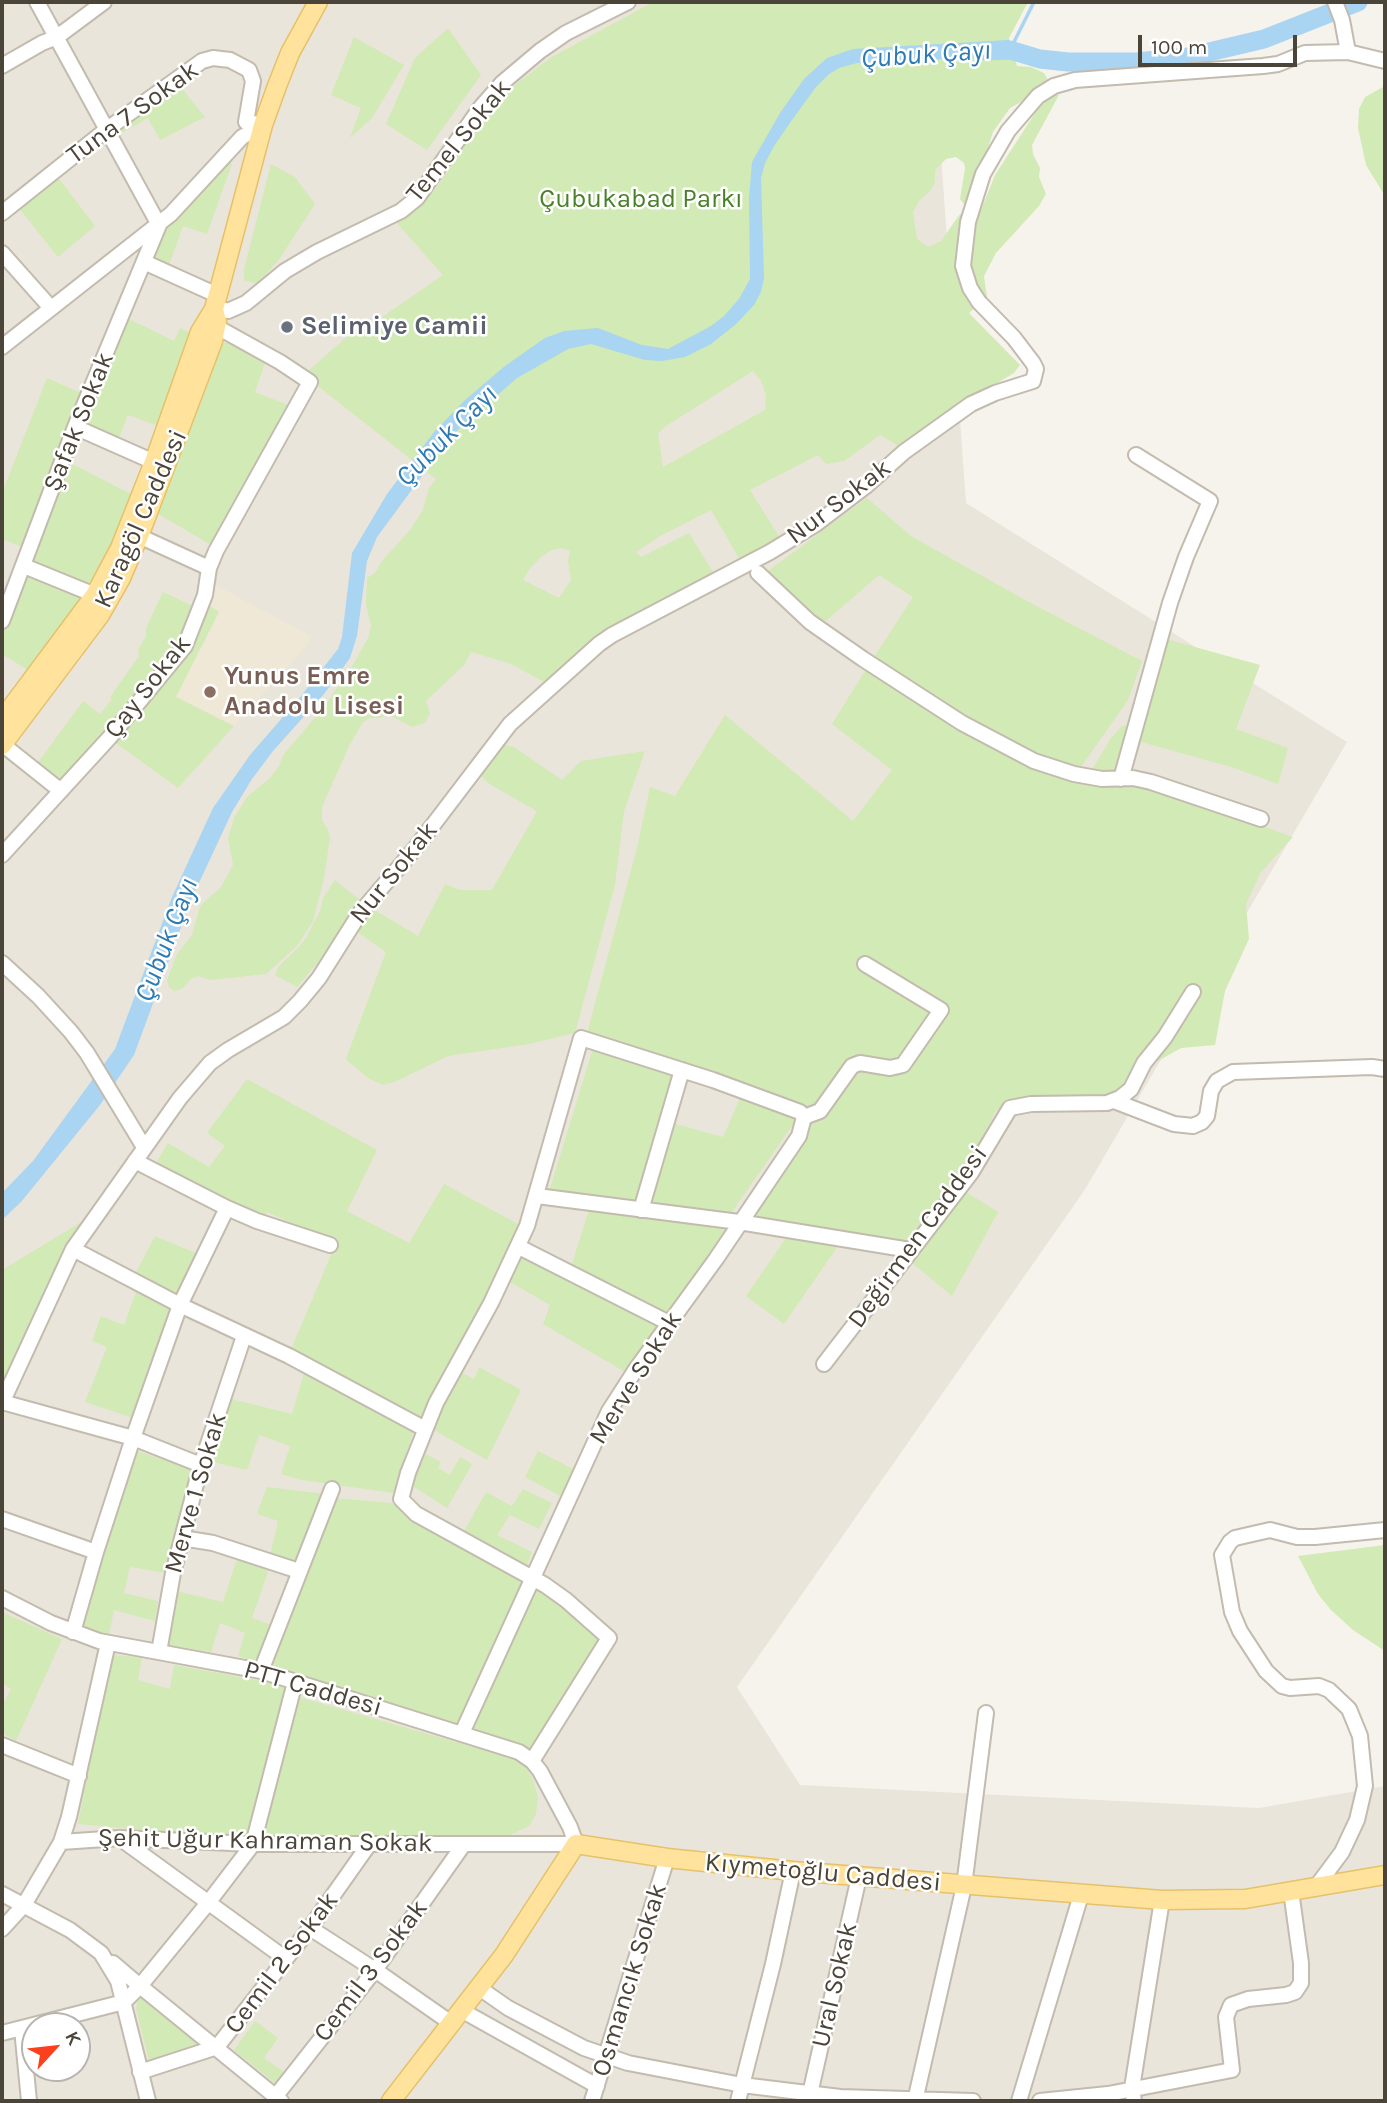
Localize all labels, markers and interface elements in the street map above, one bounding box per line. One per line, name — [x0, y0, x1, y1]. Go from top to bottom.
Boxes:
scale bar — [1142, 21, 1301, 65]
water label: Çubuk Çayı — [860, 34, 992, 76]
text: 100 m — [1151, 35, 1208, 59]
street label: Tuna 7 Sokak — [61, 55, 205, 171]
street label: Temel Sokak — [400, 73, 518, 209]
park label: Çubukabad Parkı — [539, 184, 743, 216]
place label: Selimiye Camii — [301, 311, 488, 343]
marker: Selimiye Camii — [279, 319, 295, 335]
street label: Şafak Sokak — [37, 348, 121, 496]
water label: Çubuk Çayı — [389, 378, 505, 494]
street label: Karagöl Caddesi — [88, 425, 194, 613]
street label: Nur Sokak — [781, 453, 897, 551]
street label: Çay Sokak — [98, 629, 198, 745]
place label: Yunus Emre Anadolu Lisesi — [224, 661, 404, 722]
marker: Yunus Emre Anadolu Lisesi — [202, 684, 218, 700]
street label: Nur Sokak — [343, 816, 445, 930]
water label: Çubuk Çayı — [128, 873, 206, 1007]
street label: Değirmen Caddesi — [841, 1140, 995, 1334]
street label: Merve Sokak — [583, 1306, 689, 1450]
street label: Merve 1 Sokak — [158, 1409, 234, 1577]
street label: PTT Caddesi — [240, 1654, 386, 1724]
street label: Şehit Uğur Kahraman Sokak — [97, 1822, 433, 1860]
street label: Kıymetoğlu Caddesi — [704, 1847, 942, 1899]
street label: Osmancık Sokak — [586, 1880, 674, 2080]
street label: Cemil 2 Sokak — [219, 1886, 345, 2040]
street label: Cemil 3 Sokak — [307, 1894, 435, 2048]
street label: Ural Sokak — [805, 1919, 865, 2051]
north arrow — [21, 2012, 91, 2082]
text: K — [60, 2028, 86, 2049]

